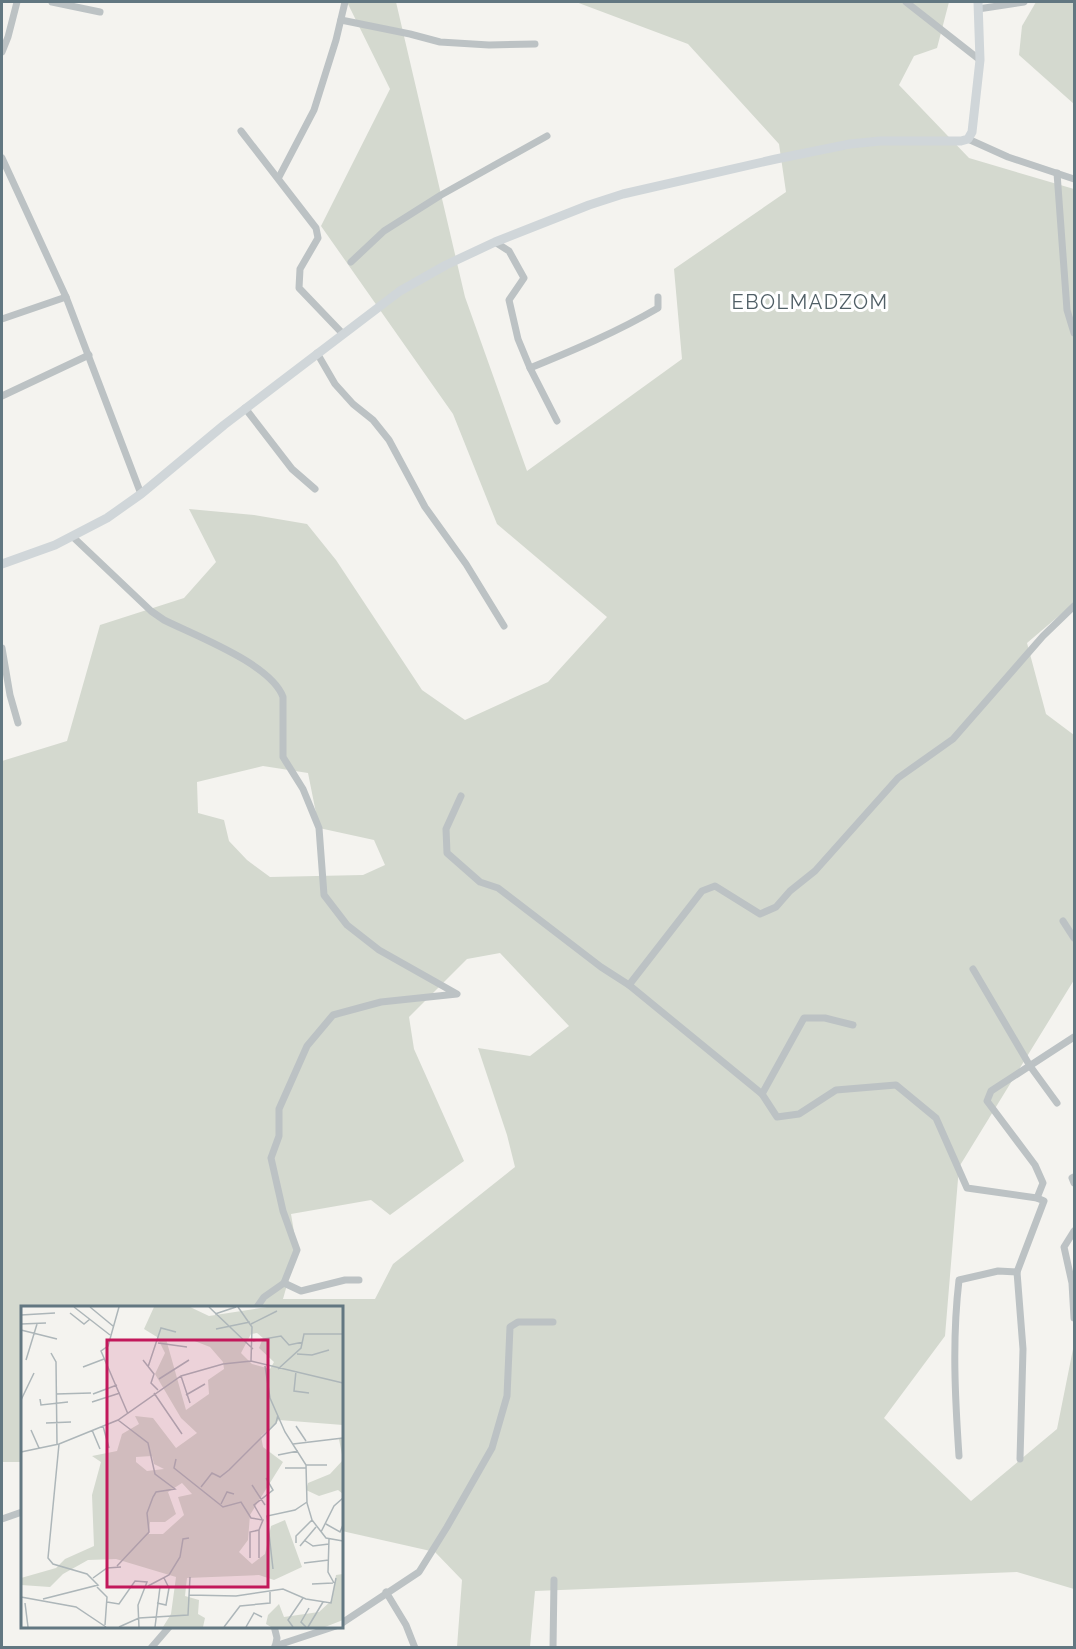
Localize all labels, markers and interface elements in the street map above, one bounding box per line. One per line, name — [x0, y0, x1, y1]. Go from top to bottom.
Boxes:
district label: EBOLMADZOM — [731, 290, 889, 314]
inset map — [21, 1306, 344, 1628]

